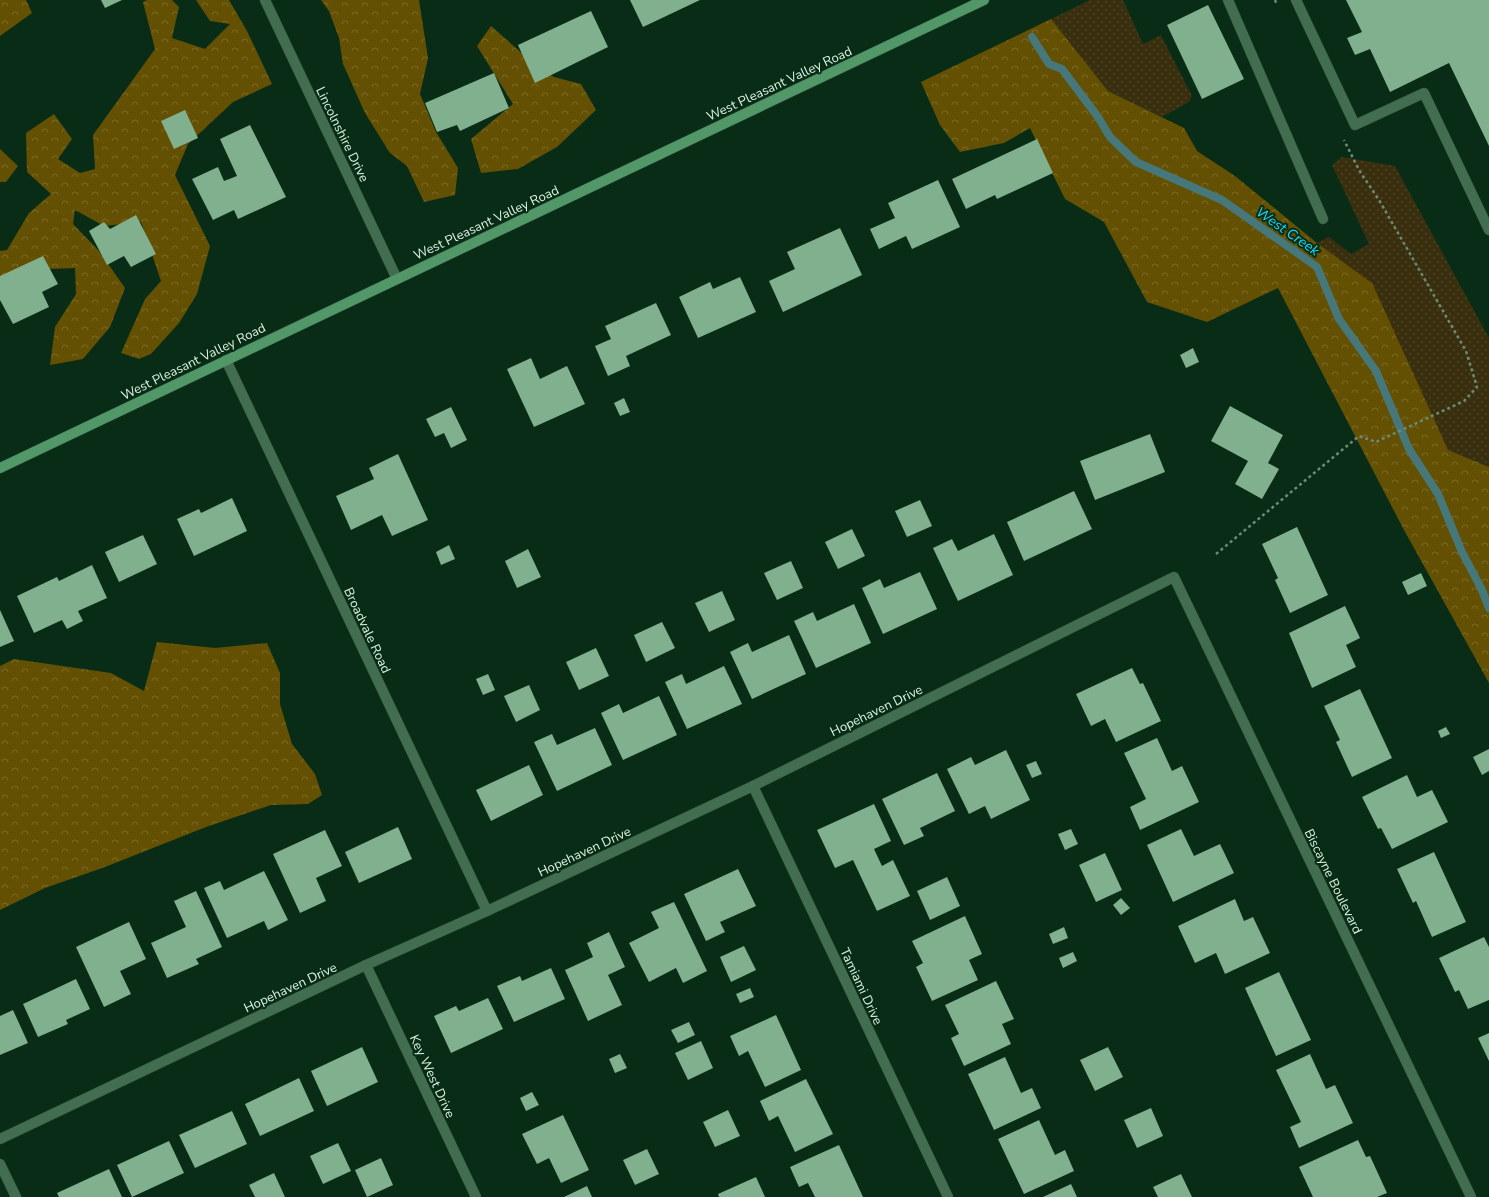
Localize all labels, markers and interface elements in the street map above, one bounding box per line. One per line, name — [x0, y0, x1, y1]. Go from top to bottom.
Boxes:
street label: West Pleasant Valley Road — [704, 42, 855, 126]
street label: Lincolnshire Drive — [311, 84, 373, 185]
street label: West Pleasant Valley Road — [411, 181, 562, 265]
water label: West Creek — [1252, 203, 1324, 261]
street label: West Pleasant Valley Road — [118, 319, 269, 405]
street label: Broadvale Road — [339, 585, 395, 676]
street label: Hopehaven Drive — [827, 681, 926, 741]
street label: Hopehaven Drive — [535, 822, 634, 881]
street label: Biscayne Boulevard — [1300, 826, 1366, 937]
street label: Tamiami Drive — [835, 945, 887, 1028]
street label: Hopehaven Drive — [241, 958, 340, 1017]
street label: Key West Drive — [405, 1032, 459, 1121]

